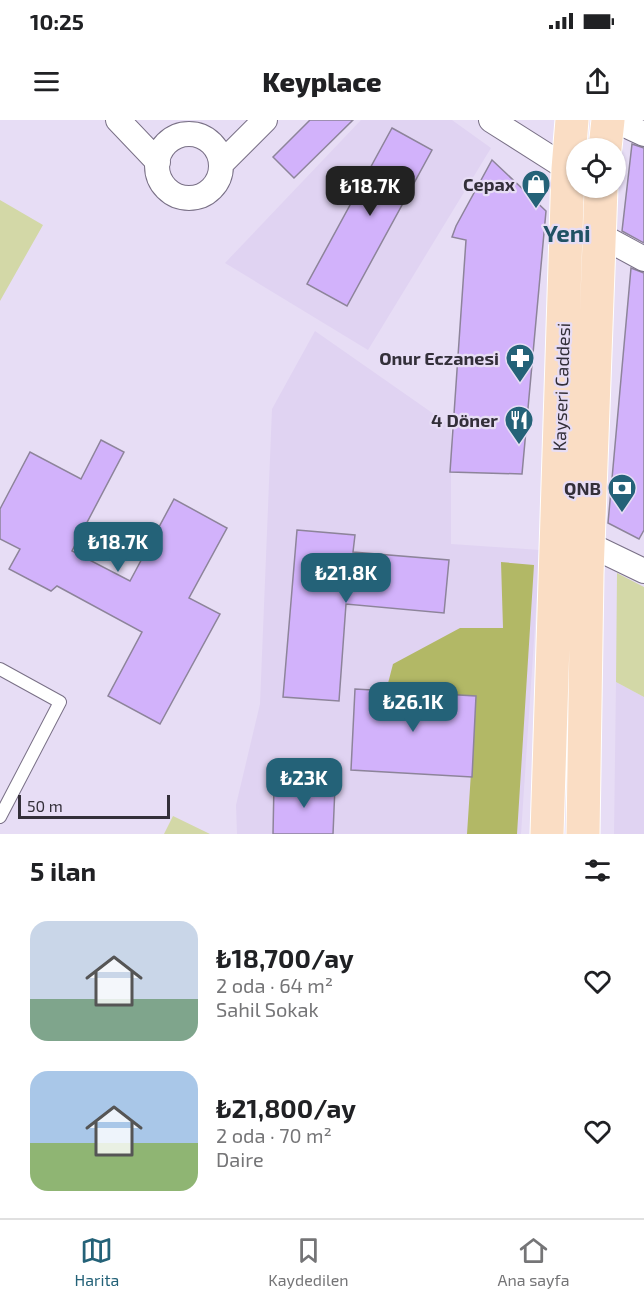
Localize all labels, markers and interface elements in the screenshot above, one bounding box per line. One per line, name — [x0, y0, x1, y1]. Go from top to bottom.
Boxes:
text: 10:25 — [30, 8, 84, 34]
icon: menu — [30, 65, 63, 98]
text: Keyplace — [262, 65, 382, 97]
icon: share — [581, 65, 614, 98]
map controls — [566, 138, 626, 198]
button: locate — [566, 138, 626, 198]
pin: ₺18.7K — [321, 166, 419, 217]
shop icon: Cepax — [520, 168, 552, 210]
text: ₺18.7K — [340, 173, 400, 197]
place label: Cepax — [463, 173, 516, 195]
district label: Yeni — [543, 218, 591, 247]
street label: Kayseri Caddesi — [548, 322, 574, 452]
pharmacy icon: Onur Eczanesi — [504, 342, 536, 384]
place label: Onur Eczanesi — [379, 347, 499, 369]
restaurant icon: 4 Döner — [503, 404, 535, 446]
place label: 4 Döner — [431, 409, 498, 431]
bank icon: QNB — [606, 472, 638, 514]
place label: QNB — [564, 477, 601, 499]
pin: ₺18.7K — [69, 522, 167, 573]
text: ₺18.7K — [88, 529, 148, 553]
pin: ₺21.8K — [297, 553, 395, 604]
text: ₺21.8K — [315, 560, 377, 584]
pin: ₺26.1K — [364, 682, 462, 733]
text: ₺26.1K — [383, 689, 443, 713]
pin: ₺23K — [268, 758, 340, 809]
text: ₺23K — [280, 765, 328, 789]
scale bar — [18, 792, 170, 820]
text: 50 m — [27, 796, 63, 815]
icon: filters — [581, 854, 614, 887]
text: 5 ilan — [30, 855, 96, 886]
text: ₺18,700/ay — [216, 942, 354, 973]
icon: home — [78, 945, 150, 1017]
icon: heart — [581, 965, 614, 998]
text: 2 oda · 64 m² — [216, 973, 333, 997]
text: Sahil Sokak — [216, 997, 319, 1021]
text: ₺21,800/ay — [216, 1092, 356, 1123]
icon: home — [78, 1095, 150, 1167]
icon: heart — [581, 1115, 614, 1148]
text: 2 oda · 70 m² — [216, 1123, 332, 1147]
text: Daire — [216, 1147, 264, 1171]
tab: Harita — [75, 1234, 119, 1289]
tab: Kaydedilen — [268, 1234, 349, 1289]
tab: Ana sayfa — [498, 1234, 569, 1289]

